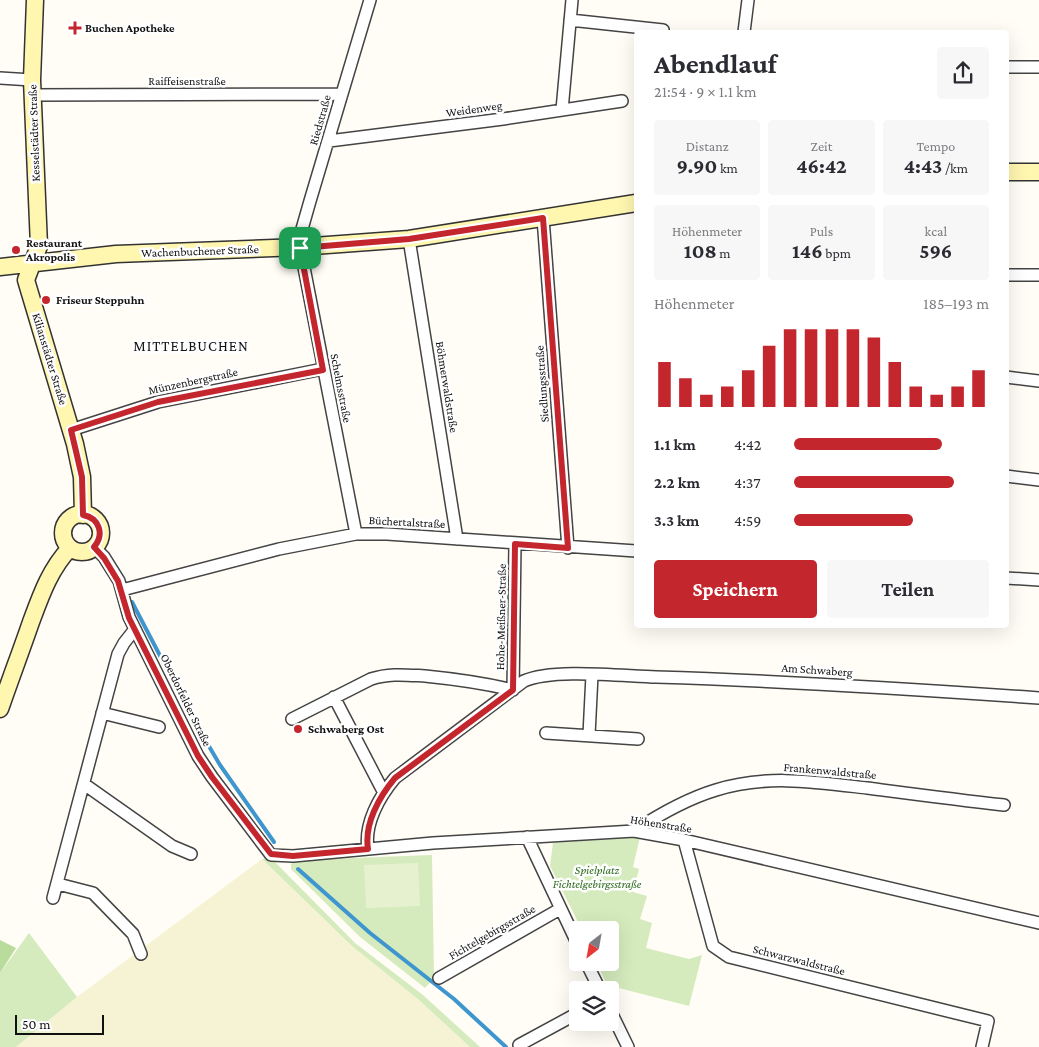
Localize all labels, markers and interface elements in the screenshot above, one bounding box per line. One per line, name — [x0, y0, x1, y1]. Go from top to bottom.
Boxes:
place label: Buchen Apotheke — [85, 21, 175, 35]
marker: Buchen Apotheke — [69, 22, 81, 34]
button: share — [937, 47, 989, 99]
text: Abendlauf — [654, 48, 777, 79]
street label: Raiffeisenstraße — [148, 74, 226, 88]
text: 21:54 · 9 × 1.1 km — [654, 83, 757, 100]
street label: Kesselstädter Straße — [25, 84, 43, 182]
street label: Riedstraße — [306, 93, 334, 147]
street label: Weidenweg — [445, 98, 503, 120]
text: Distanz — [686, 138, 729, 154]
text: Zeit — [811, 138, 832, 154]
text: Tempo — [916, 138, 955, 154]
text: 9.90 — [676, 154, 717, 178]
text: 46:42 — [796, 154, 847, 178]
text: 4:43 — [904, 154, 942, 178]
text: km — [717, 160, 738, 176]
text: /km — [942, 160, 968, 176]
text: Höhenmeter — [672, 223, 742, 239]
text: Puls — [810, 223, 833, 239]
text: kcal — [925, 223, 947, 239]
pin — [279, 227, 321, 269]
icon: arrive — [286, 234, 314, 262]
place label: Restaurant Akropolis — [25, 236, 83, 264]
text: 108 — [684, 239, 717, 263]
text: 146 — [792, 239, 823, 263]
text: 596 — [919, 239, 952, 263]
street label: Wachenbuchener Straße — [141, 242, 259, 260]
marker: Restaurant Akropolis — [10, 244, 22, 256]
text: m — [717, 245, 731, 261]
text: bpm — [823, 245, 851, 261]
place label: Friseur Steppuhn — [56, 293, 145, 307]
marker: Friseur Steppuhn — [40, 294, 52, 306]
text: Höhenmeter — [654, 295, 734, 312]
text: 185–193 m — [923, 295, 989, 312]
street label: Kilianstädter Straße — [29, 311, 71, 407]
district label: MITTELBUCHEN — [133, 338, 249, 354]
street label: Böhmerwaldstraße — [433, 340, 461, 434]
street label: Siedlungsstraße — [532, 345, 552, 423]
street label: Schelmsstraße — [327, 352, 355, 424]
street label: Münzenbergstraße — [147, 365, 239, 397]
text: 1.1 km — [654, 436, 696, 453]
text: 4:42 — [734, 436, 761, 453]
text: 2.2 km — [654, 474, 700, 491]
text: 4:37 — [734, 474, 761, 491]
text: 3.3 km — [654, 512, 699, 529]
text: 4:59 — [734, 512, 761, 529]
street label: Büchertalstraße — [368, 513, 446, 531]
button: Speichern — [654, 560, 817, 618]
button: Teilen — [827, 560, 989, 618]
street label: Hohe-Meißner-Straße — [493, 564, 509, 670]
street label: Oberdorfelder Straße — [158, 651, 214, 749]
street label: Am Schwaberg — [781, 661, 853, 679]
place label: Schwaberg Ost — [308, 722, 385, 736]
marker: Schwaberg Ost — [292, 723, 304, 735]
street label: Frankenwaldstraße — [783, 760, 877, 782]
street label: Höhenstraße — [629, 812, 693, 836]
park label: Spielplatz Fichtelgebirgsstraße — [553, 863, 642, 891]
street label: Fichtelgebirgsstraße — [446, 902, 538, 962]
north arrow — [569, 921, 619, 971]
map controls — [569, 921, 619, 1031]
street label: Schwarzwaldstraße — [751, 942, 847, 978]
button: layers — [569, 981, 619, 1031]
scale bar — [15, 1012, 104, 1035]
text: 50 m — [22, 1016, 50, 1032]

